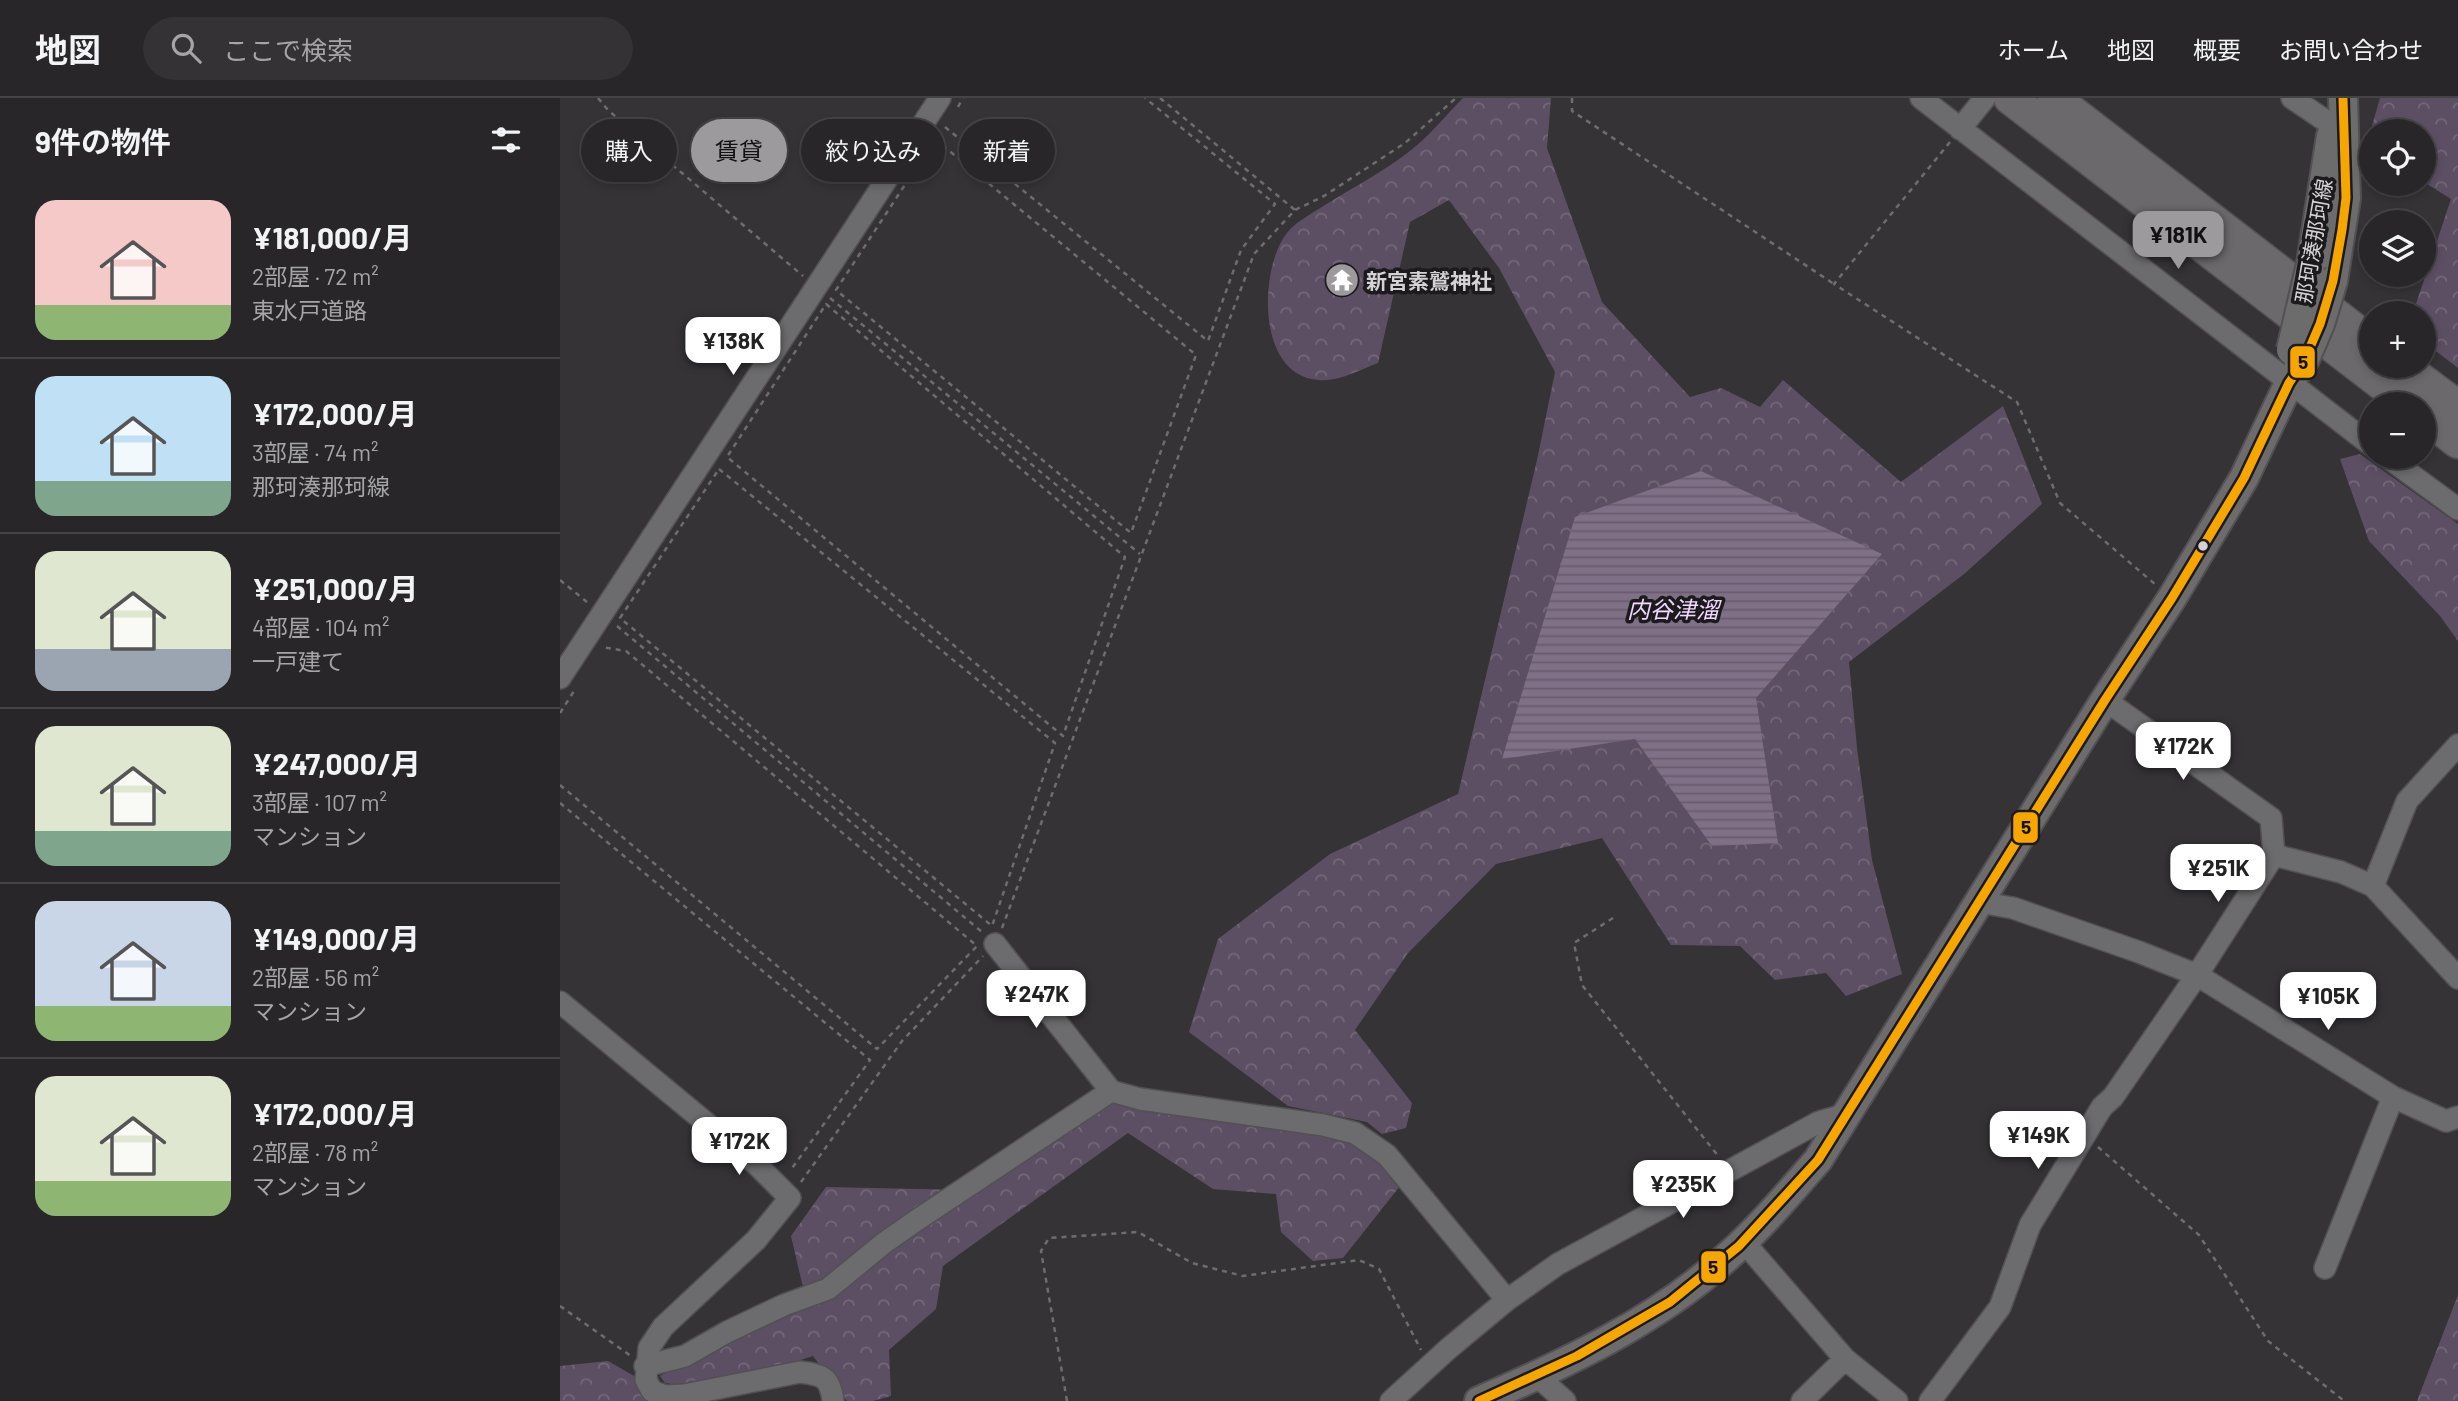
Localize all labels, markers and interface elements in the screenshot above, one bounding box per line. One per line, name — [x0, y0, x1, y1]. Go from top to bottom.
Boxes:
search box — [143, 17, 633, 80]
text: 地図 — [35, 29, 101, 69]
icon: search — [167, 29, 205, 67]
text: ここで検索 — [223, 34, 353, 65]
text: ホーム — [1998, 35, 2069, 64]
text: 地図 — [2107, 35, 2155, 64]
text: 概要 — [2193, 35, 2241, 64]
text: お問い合わせ — [2279, 35, 2423, 64]
chip: 購入 — [581, 119, 677, 182]
chip: 賃貸 — [691, 119, 787, 182]
chip: 絞り込み — [801, 119, 945, 182]
chip: 新着 — [959, 119, 1055, 182]
map controls — [2359, 119, 2436, 469]
button: locate — [2359, 119, 2436, 196]
icon: filters — [487, 121, 525, 159]
text: 9件の物件 — [35, 123, 171, 159]
street label: 那珂湊那珂線 — [2290, 177, 2336, 305]
button: layers — [2359, 210, 2436, 287]
pin: ¥181K — [2129, 212, 2227, 271]
text: ¥181,000/月 — [252, 219, 412, 255]
text: ¥181K — [2149, 220, 2207, 248]
icon: home — [91, 228, 175, 312]
temple icon: 新宮素鷲神社 — [1323, 261, 1361, 299]
text: 2部屋 · 72 m² — [252, 262, 379, 290]
place label: 新宮素鷲神社 — [1366, 268, 1492, 293]
text: 東水戸道路 — [252, 296, 367, 324]
button: + — [2359, 301, 2436, 378]
pin: ¥138K — [684, 317, 782, 377]
text: ¥138K — [701, 326, 765, 354]
line badge: 5 — [2289, 345, 2316, 379]
text: 5 — [2298, 350, 2308, 373]
button: − — [2359, 392, 2436, 469]
text: ¥172,000/月 — [252, 395, 418, 431]
icon: home — [91, 404, 175, 488]
text: 3部屋 · 74 m² — [252, 438, 379, 466]
text: 那珂湊那珂線 — [252, 472, 390, 500]
unlabelled marker — [2196, 539, 2210, 553]
text: ¥251,000/月 — [252, 570, 419, 606]
icon: home — [91, 579, 175, 663]
water label: 内谷津溜 — [1627, 595, 1722, 623]
text: 4部屋 · 104 m² — [252, 613, 390, 641]
text: 一戸建て — [252, 647, 344, 675]
pin: ¥172K — [2134, 722, 2232, 782]
text: ¥172K — [2152, 731, 2214, 759]
text: ¥247,000/月 — [252, 745, 421, 781]
icon: home — [91, 754, 175, 838]
text: 3部屋 · 107 m² — [252, 788, 387, 816]
line badge: 5 — [2012, 811, 2039, 844]
text: 5 — [2021, 815, 2031, 838]
text: マンション — [252, 822, 367, 850]
pin: ¥251K — [2169, 844, 2267, 904]
text: ¥251K — [2186, 853, 2250, 881]
text: ¥149,000/月 — [252, 920, 420, 956]
icon: home — [91, 929, 175, 1013]
text: 2部屋 · 56 m² — [252, 963, 379, 991]
pin: ¥247K — [987, 970, 1085, 1030]
pin: ¥105K — [2279, 972, 2377, 1032]
text: ¥247K — [1003, 979, 1069, 1007]
text: ¥105K — [2296, 981, 2360, 1009]
text: マンション — [252, 997, 367, 1025]
text: ¥172,000/月 — [252, 1095, 418, 1131]
icon: home — [91, 1104, 175, 1188]
pin: ¥149K — [1989, 1112, 2087, 1171]
pin: ¥172K — [690, 1118, 788, 1177]
text: ¥149K — [2006, 1120, 2070, 1148]
text: ¥172K — [708, 1126, 770, 1154]
text: 2部屋 · 78 m² — [252, 1138, 378, 1166]
pin: ¥235K — [1634, 1160, 1732, 1220]
text: ¥235K — [1649, 1169, 1717, 1197]
text: マンション — [252, 1172, 367, 1200]
line badge: 5 — [1700, 1250, 1727, 1284]
text: 5 — [1708, 1255, 1718, 1278]

